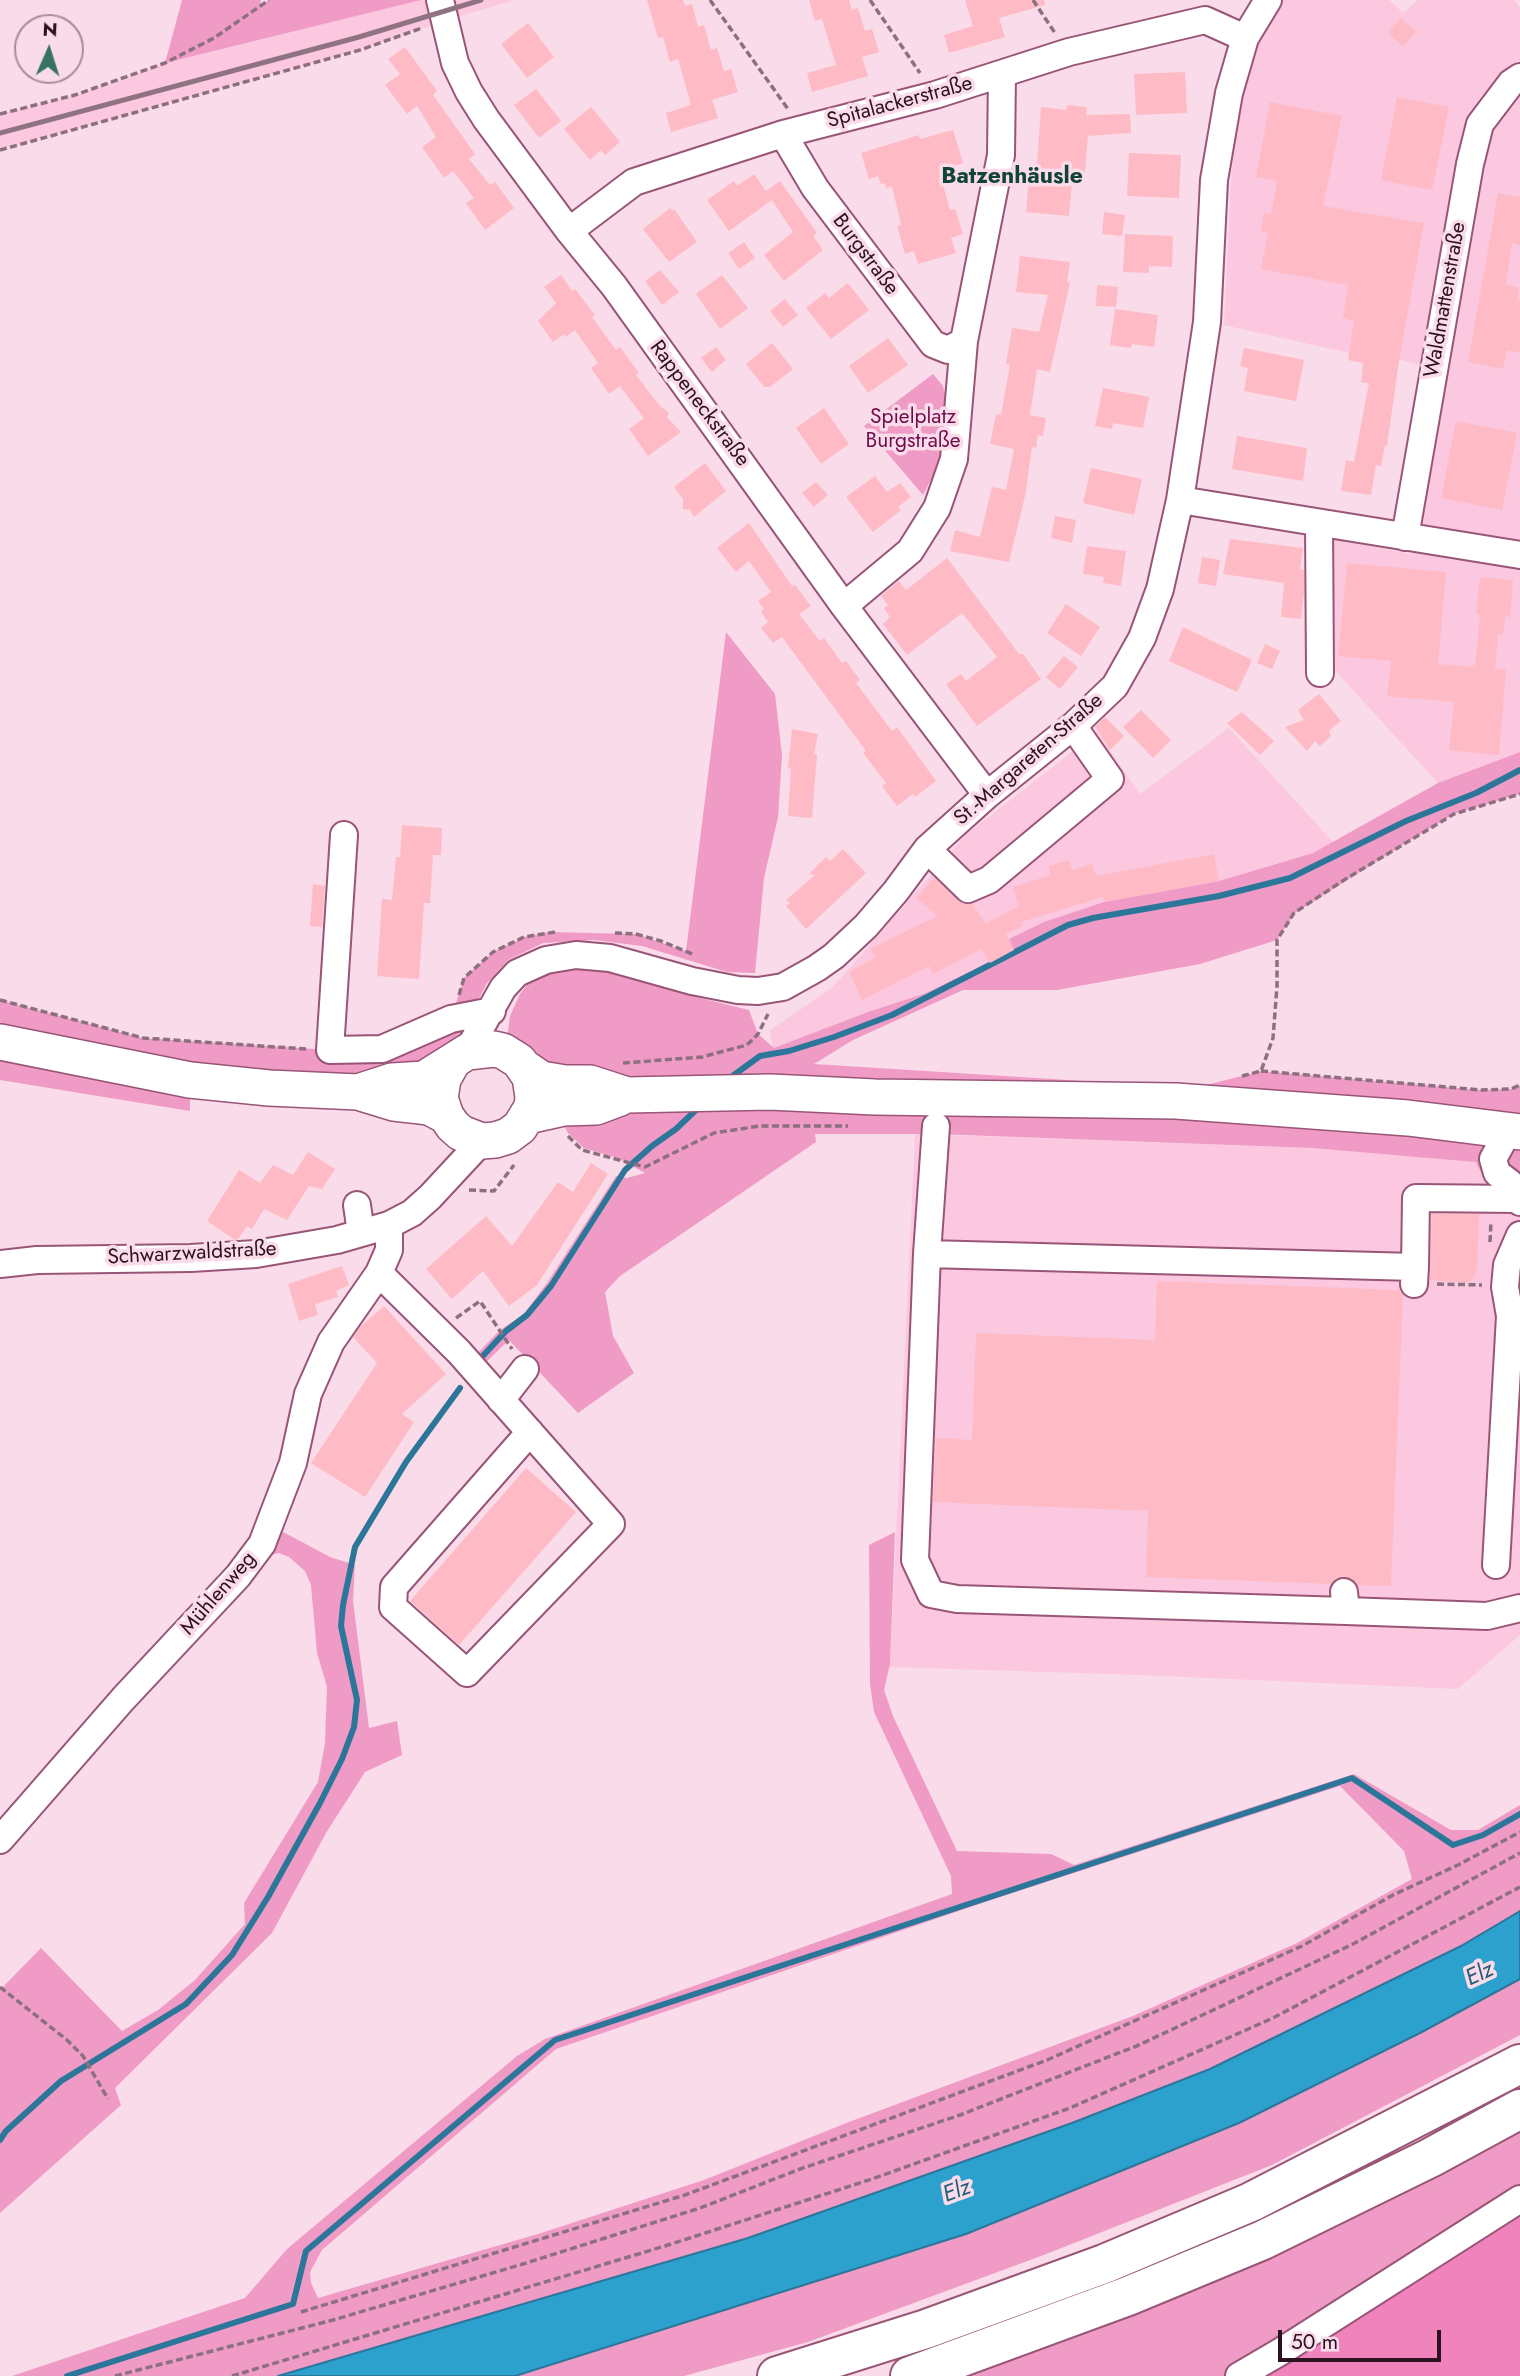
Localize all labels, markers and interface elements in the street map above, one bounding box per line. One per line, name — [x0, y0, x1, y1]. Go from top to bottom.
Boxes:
north arrow — [14, 14, 84, 84]
text: N — [42, 16, 58, 43]
street label: Spitalackerstraße — [825, 71, 975, 135]
district label: Batzenhäusle — [941, 163, 1083, 191]
street label: Burgstraße — [826, 209, 904, 301]
street label: Waldmattenstraße — [1420, 220, 1472, 380]
street label: Rappeneckstraße — [643, 336, 755, 472]
park label: Spielplatz Burgstraße — [865, 405, 961, 455]
street label: St.-Margareten-Straße — [949, 689, 1109, 831]
street label: Schwarzwaldstraße — [107, 1237, 277, 1271]
street label: Mühlenweg — [176, 1547, 262, 1641]
water label: Elz — [1462, 1957, 1498, 1993]
water label: Elz — [939, 2174, 975, 2210]
scale bar — [1282, 2316, 1445, 2360]
text: 50 m — [1291, 2327, 1338, 2357]

